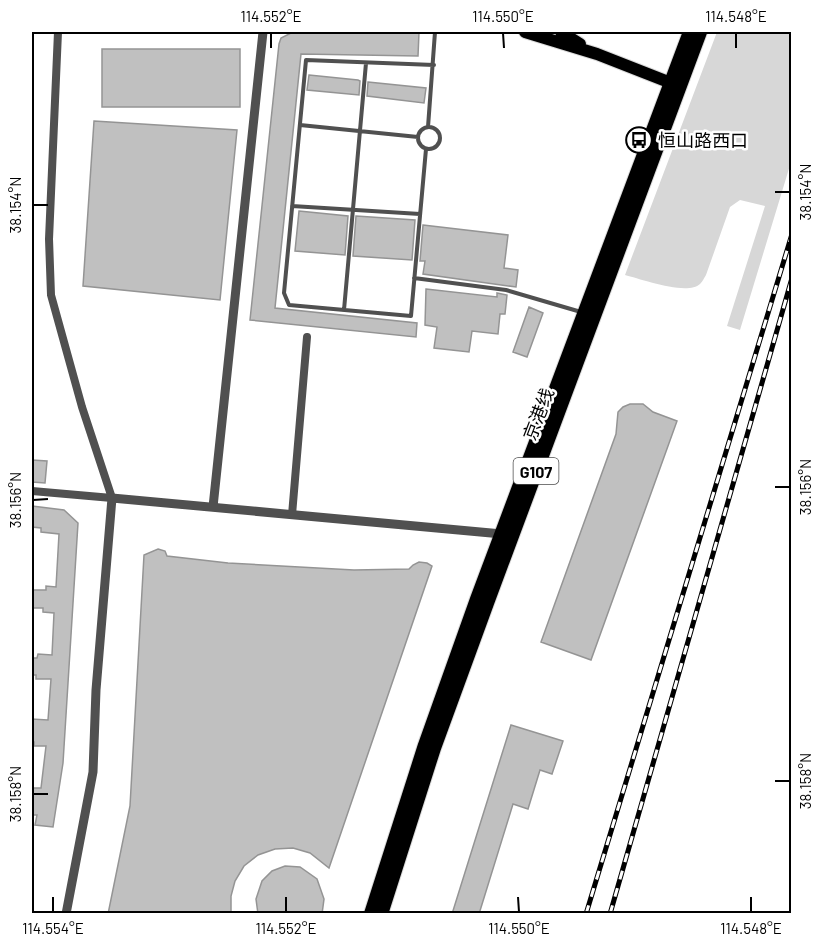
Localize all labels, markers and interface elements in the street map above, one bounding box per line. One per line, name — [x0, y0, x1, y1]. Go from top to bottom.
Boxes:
text: 114.552°E — [240, 7, 302, 25]
text: 114.550°E — [472, 7, 534, 25]
text: 114.548°E — [705, 7, 767, 25]
bus stop icon: 恒山路西口 — [624, 125, 654, 155]
place label: 恒山路西口 — [658, 129, 748, 151]
text: 38.154°N — [796, 164, 814, 220]
text: 38.154°N — [6, 177, 24, 233]
street label: 京港线 — [518, 385, 558, 443]
road number: G107 — [514, 458, 558, 484]
text: 38.156°N — [796, 459, 814, 515]
text: 38.156°N — [6, 472, 24, 528]
text: 38.158°N — [796, 753, 814, 809]
text: 38.158°N — [6, 766, 24, 822]
text: 114.554°E — [22, 919, 84, 937]
text: 114.552°E — [255, 919, 317, 937]
text: 114.550°E — [488, 919, 550, 937]
text: 114.548°E — [720, 919, 782, 937]

